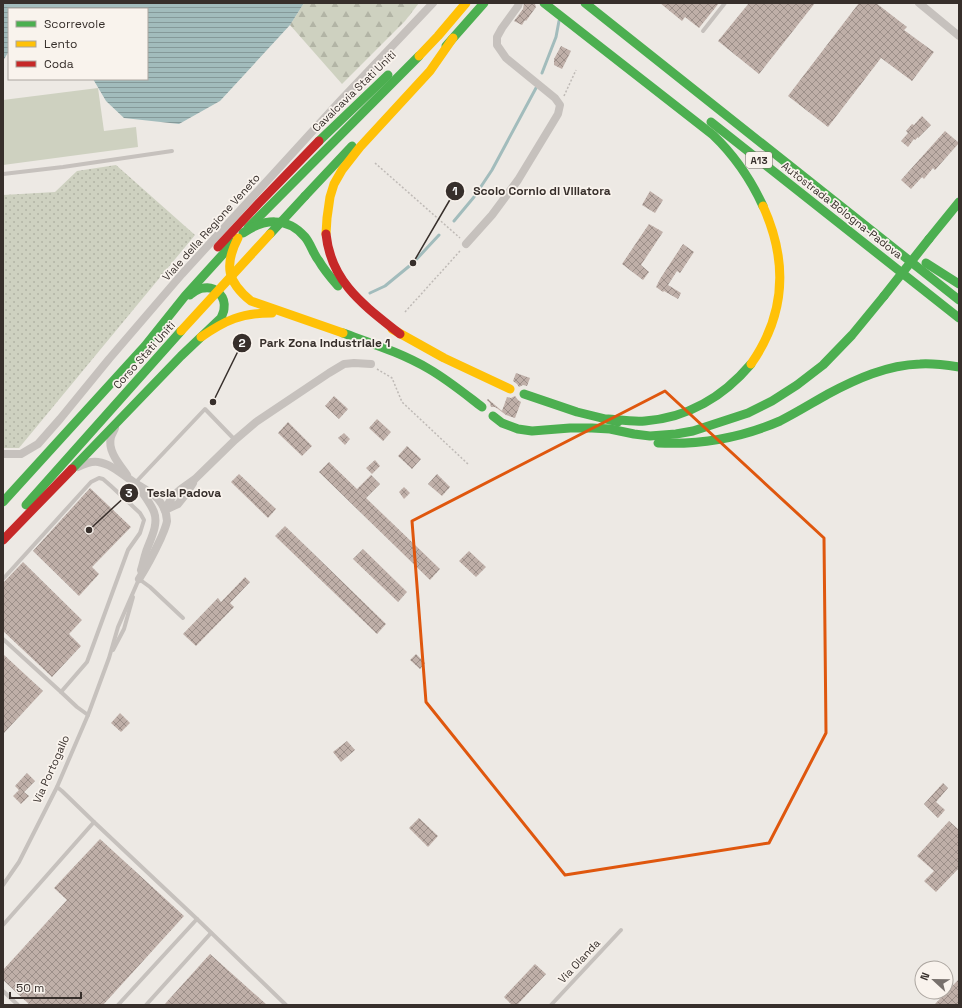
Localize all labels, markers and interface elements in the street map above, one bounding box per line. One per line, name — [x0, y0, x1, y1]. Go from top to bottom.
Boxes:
legend — [8, 8, 148, 80]
text: Scorrevole — [44, 16, 105, 32]
text: Lento — [44, 36, 78, 52]
street label: Cavalcavia Stati Uniti — [309, 47, 399, 135]
text: Coda — [44, 56, 74, 72]
road number: A13 — [746, 152, 772, 168]
street label: Autostrada Bologna-Padova — [779, 158, 906, 262]
street label: Viale della Regione Veneto — [159, 170, 263, 284]
callout: Scolo Cornio di Villatora — [445, 179, 618, 203]
text: 1 — [452, 183, 458, 199]
text: Scolo Cornio di Villatora — [473, 183, 611, 199]
street label: Corso Stati Uniti — [110, 318, 178, 392]
callout: Park Zona Industriale 1 — [232, 331, 398, 355]
text: 2 — [238, 335, 246, 351]
text: Park Zona Industriale 1 — [260, 335, 390, 351]
callout: Tesla Padova — [119, 481, 229, 505]
text: 3 — [125, 485, 133, 501]
text: Tesla Padova — [147, 485, 221, 501]
street label: Via Portogallo — [30, 733, 72, 805]
street label: Via Olanda — [555, 936, 603, 986]
north arrow — [914, 960, 954, 1000]
text: N — [917, 970, 933, 982]
scale bar — [10, 974, 81, 1000]
text: 50 m — [16, 980, 44, 996]

